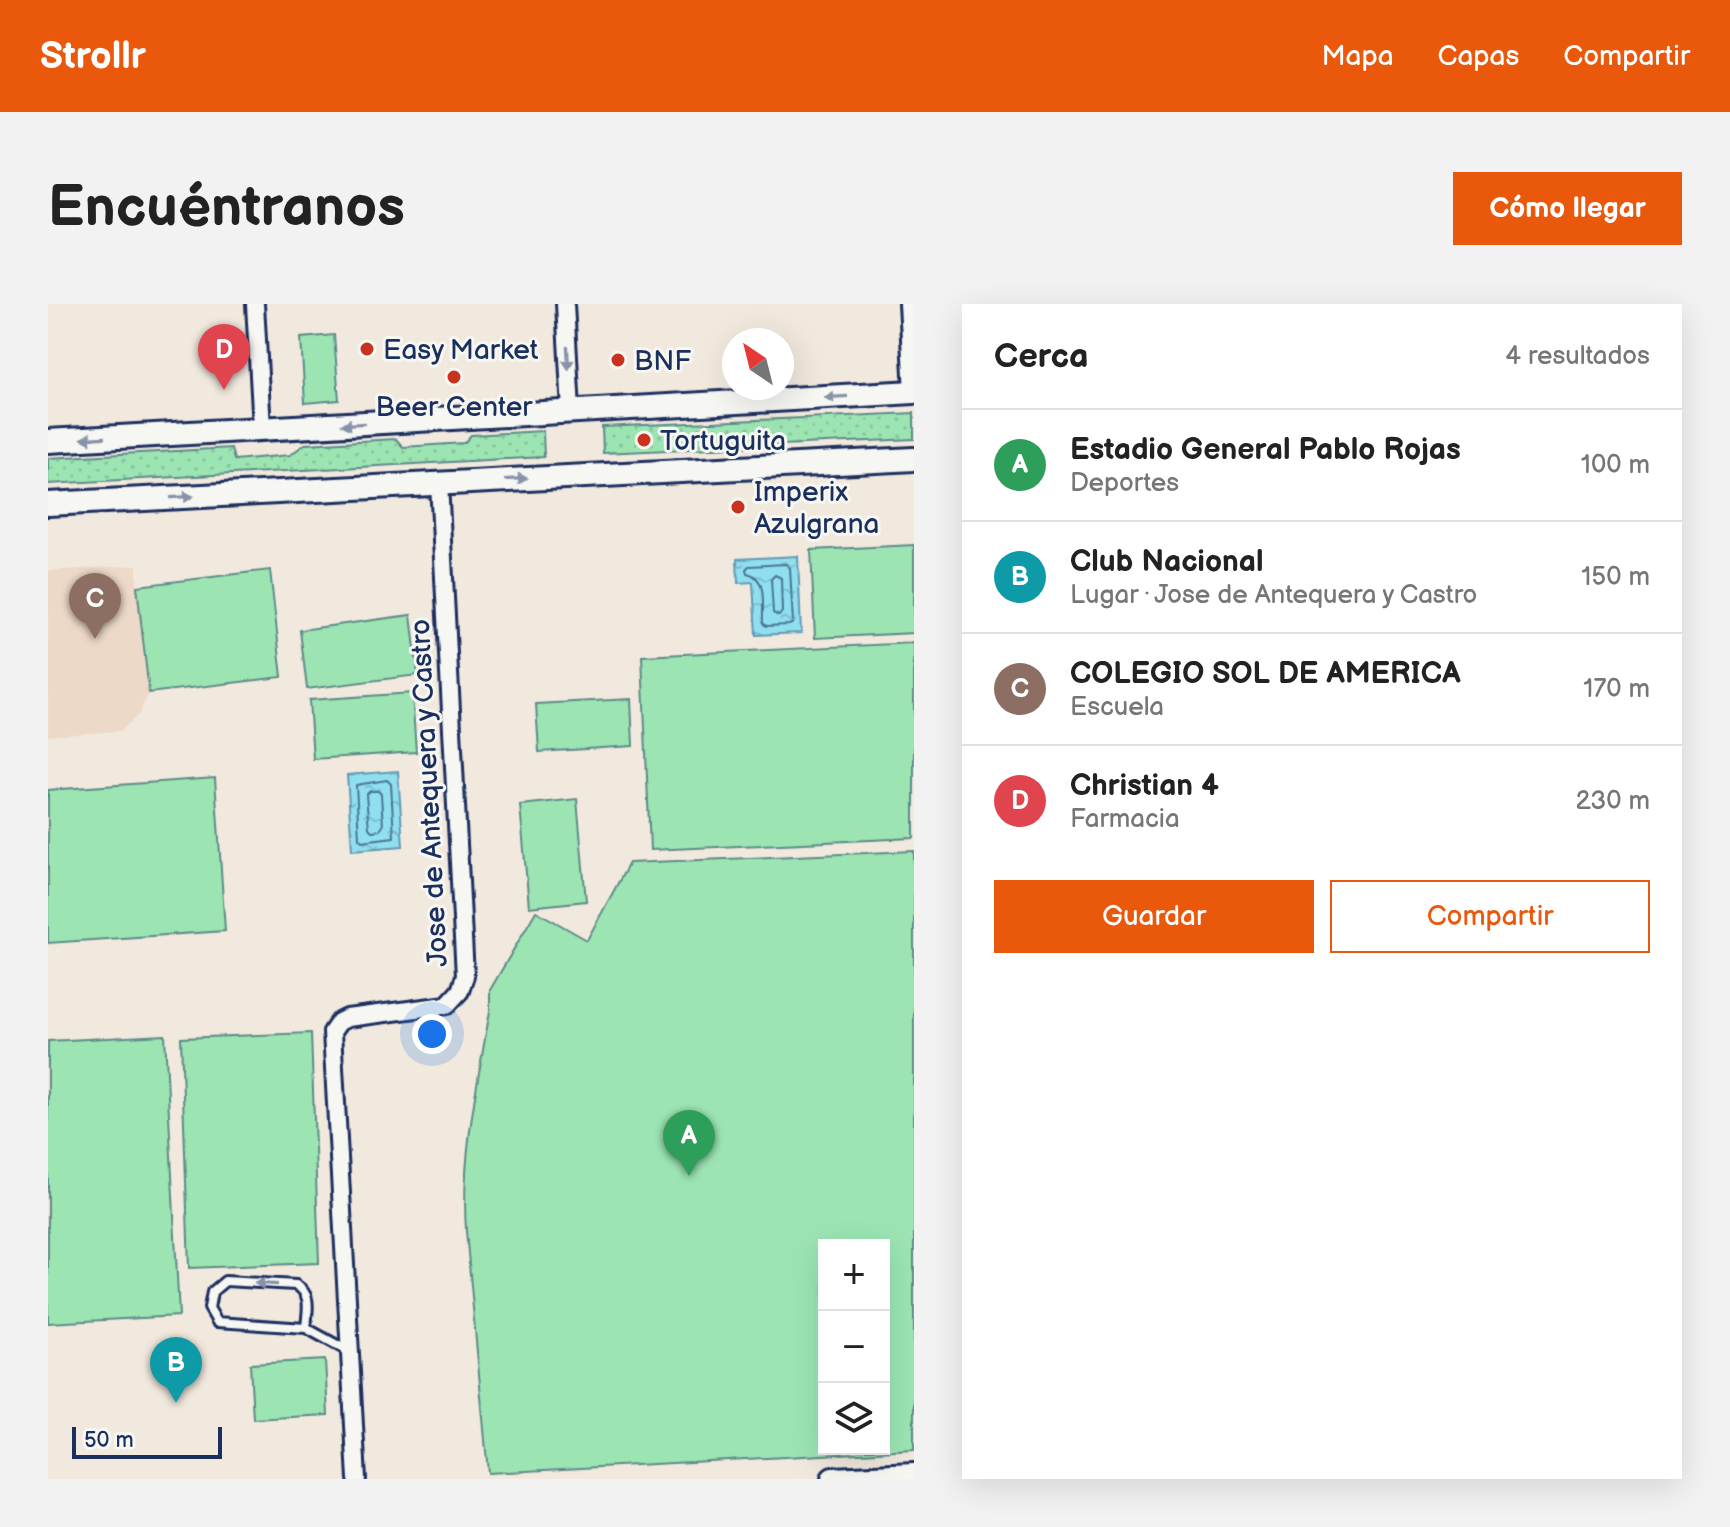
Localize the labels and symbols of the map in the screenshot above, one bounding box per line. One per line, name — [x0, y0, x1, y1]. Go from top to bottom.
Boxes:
pin: D — [198, 324, 250, 390]
north arrow — [722, 328, 794, 400]
place label: Easy Market — [383, 334, 539, 367]
marker: Easy Market — [358, 340, 376, 358]
place label: BNF — [634, 345, 691, 378]
one-way arrow — [562, 346, 575, 371]
marker: BNF — [609, 351, 627, 369]
marker: Beer Center — [445, 368, 463, 386]
one-way arrow — [823, 390, 848, 403]
place label: Beer Center — [376, 391, 533, 424]
one-way arrow — [340, 417, 365, 430]
place label: Tortuguita — [660, 425, 786, 458]
marker: Tortuguita — [635, 431, 653, 449]
one-way arrow — [80, 432, 105, 445]
one-way arrow — [504, 473, 529, 486]
place label: Imperix Azulgrana — [754, 476, 879, 541]
one-way arrow — [170, 490, 195, 503]
marker: Imperix Azulgrana — [729, 498, 747, 516]
pin: C — [69, 573, 121, 639]
street label: Jose de Antequera y Castro — [404, 618, 455, 968]
your location — [412, 1014, 452, 1054]
pin: A — [663, 1110, 715, 1176]
one-way arrow — [253, 1277, 278, 1290]
pin: B — [150, 1337, 202, 1403]
scale bar — [72, 1423, 222, 1459]

